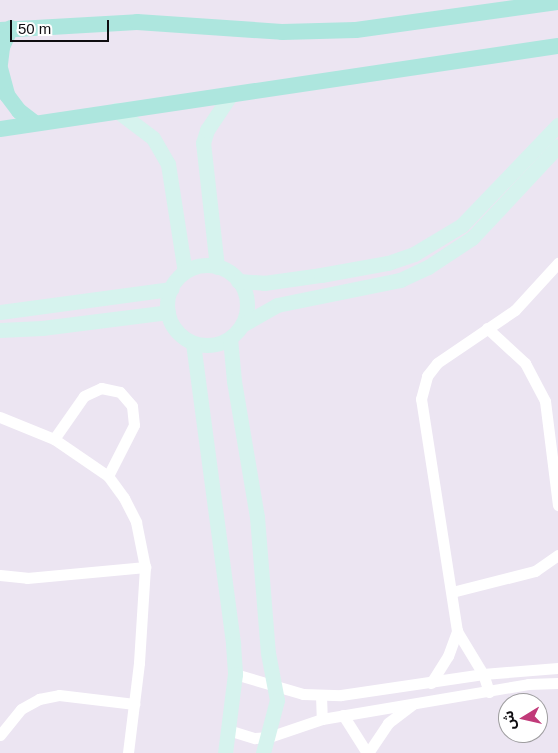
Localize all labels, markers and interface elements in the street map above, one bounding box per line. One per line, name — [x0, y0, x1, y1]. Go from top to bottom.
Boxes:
scale bar — [12, 10, 111, 42]
text: 50 m — [18, 20, 51, 37]
north arrow — [498, 693, 548, 743]
text: ش — [500, 709, 519, 731]

